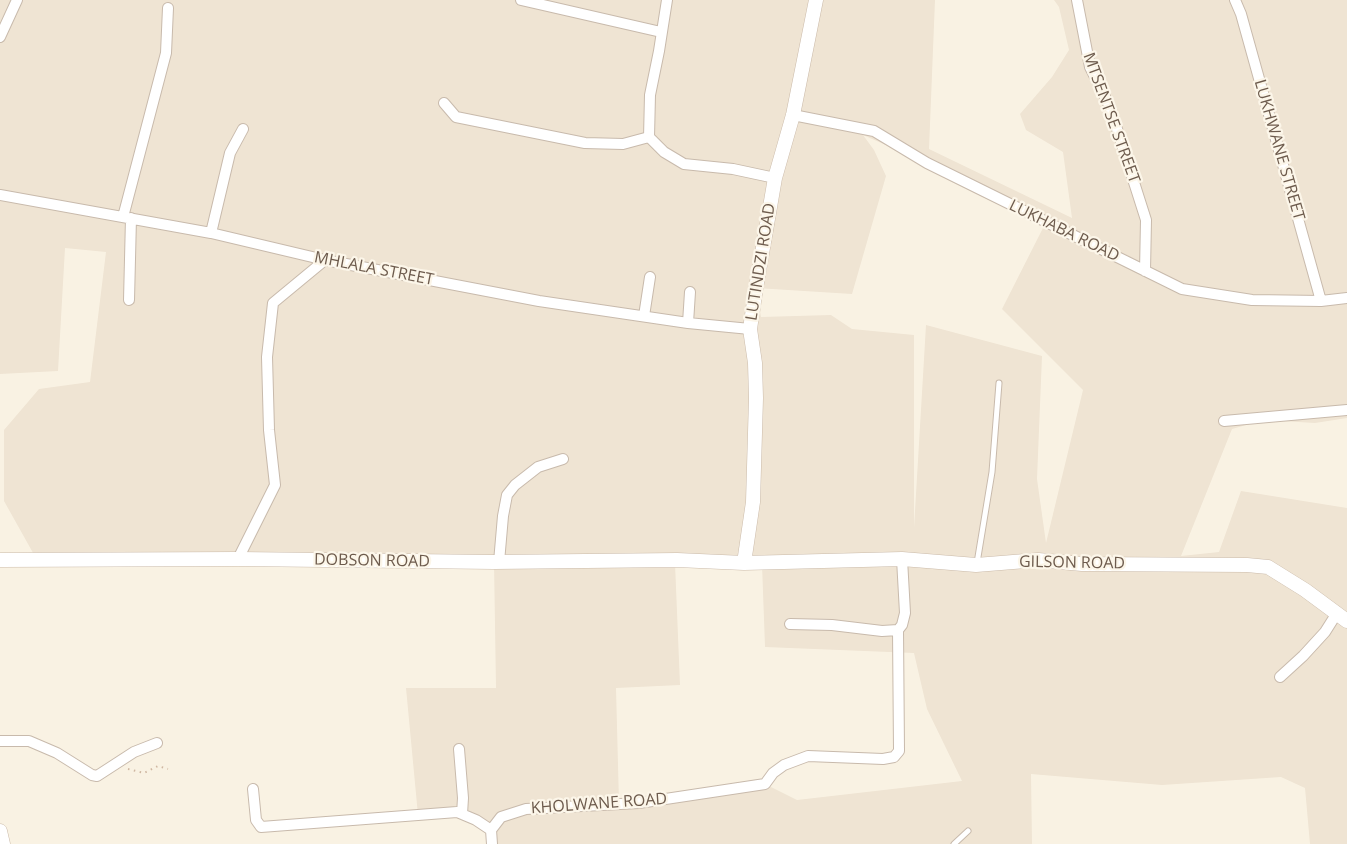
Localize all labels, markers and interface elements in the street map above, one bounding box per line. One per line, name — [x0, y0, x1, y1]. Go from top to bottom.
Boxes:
street label: MTSENTSE STREET — [1078, 50, 1144, 186]
street label: LUKHWANE STREET — [1250, 77, 1308, 223]
street label: LUKHABA ROAD — [1006, 196, 1122, 266]
street label: LUTINDZI ROAD — [742, 202, 780, 322]
street label: MHLALA STREET — [313, 248, 435, 290]
street label: DOBSON ROAD — [314, 550, 430, 572]
street label: GILSON ROAD — [1019, 552, 1125, 574]
street label: KHOLWANE ROAD — [530, 790, 668, 818]

